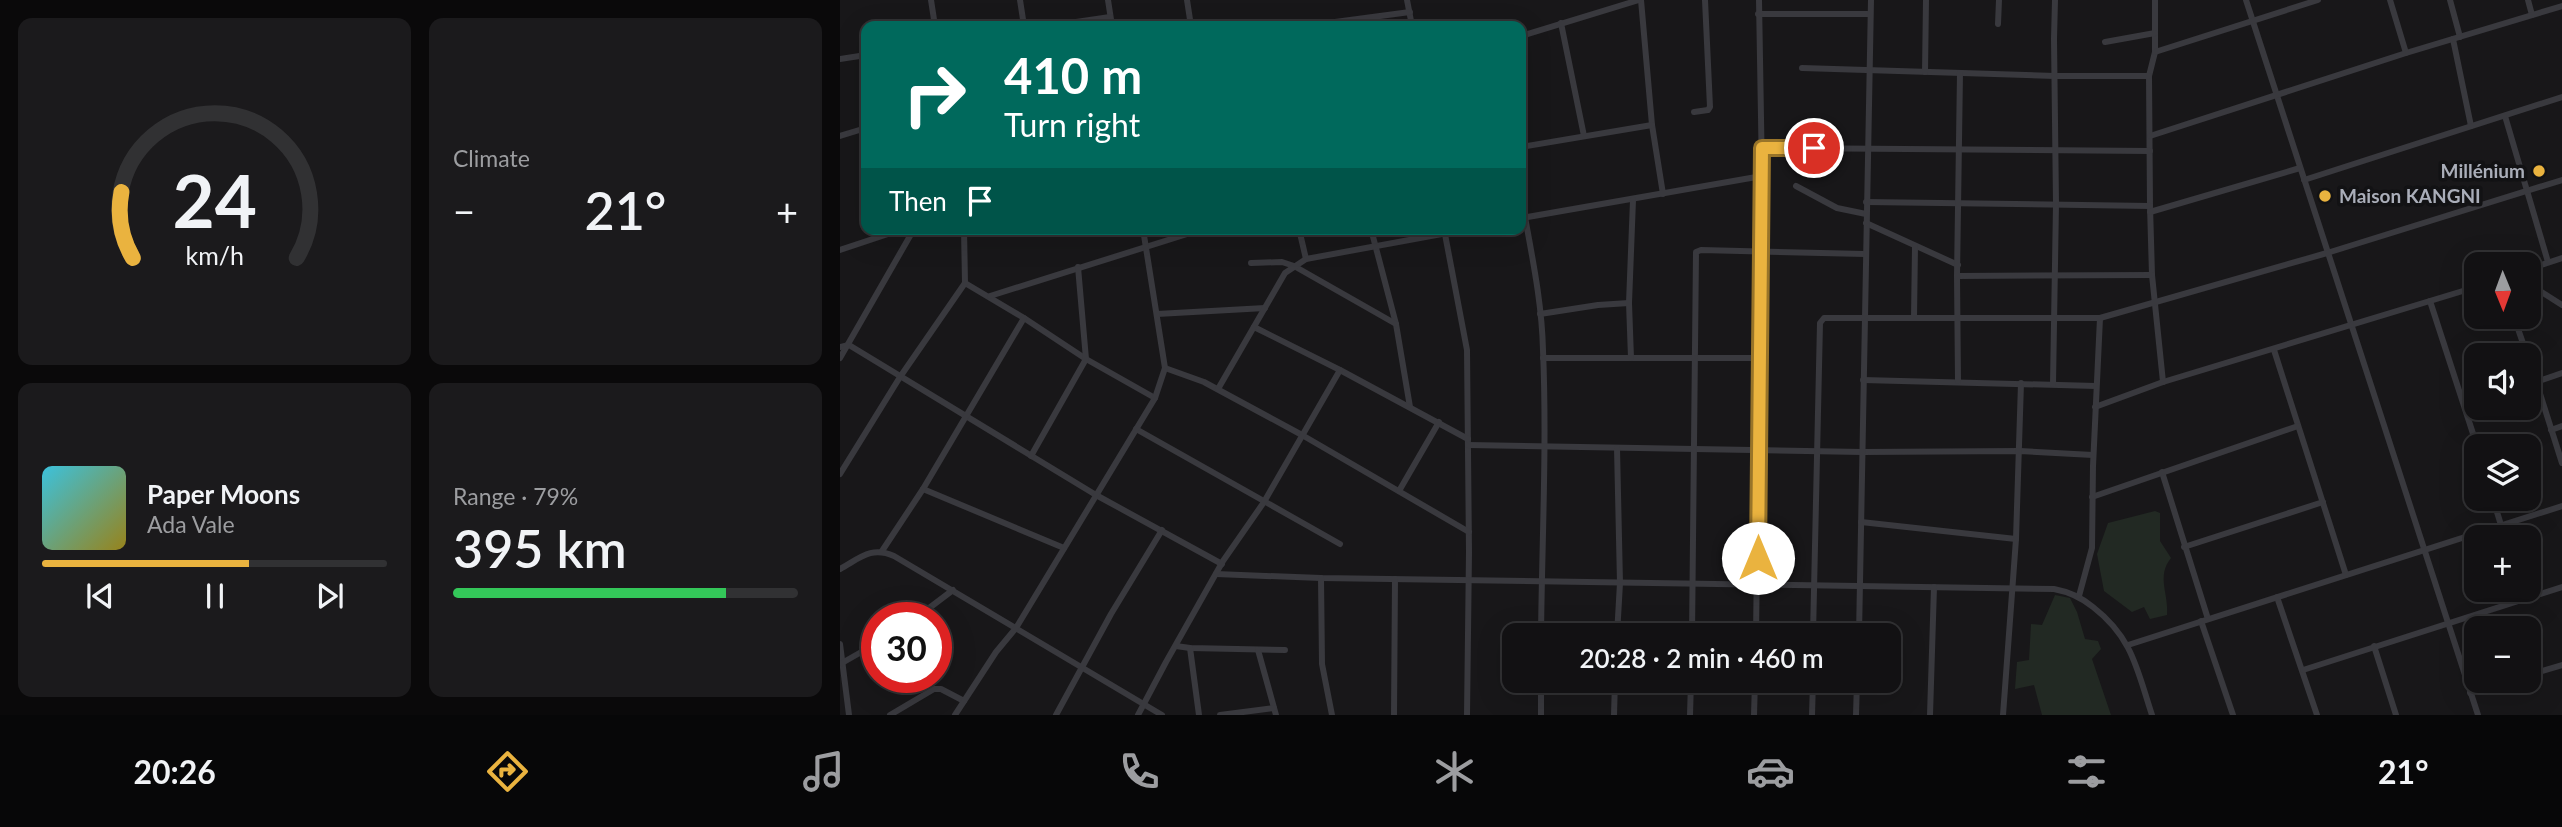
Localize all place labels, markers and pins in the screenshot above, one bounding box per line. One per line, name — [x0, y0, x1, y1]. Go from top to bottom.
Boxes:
pin — [1784, 118, 1844, 178]
place label: Millénium — [2441, 159, 2525, 182]
marker: Millénium — [2531, 163, 2547, 179]
place label: Maison KANGNI — [2339, 184, 2481, 207]
marker: Maison KANGNI — [2317, 188, 2333, 204]

